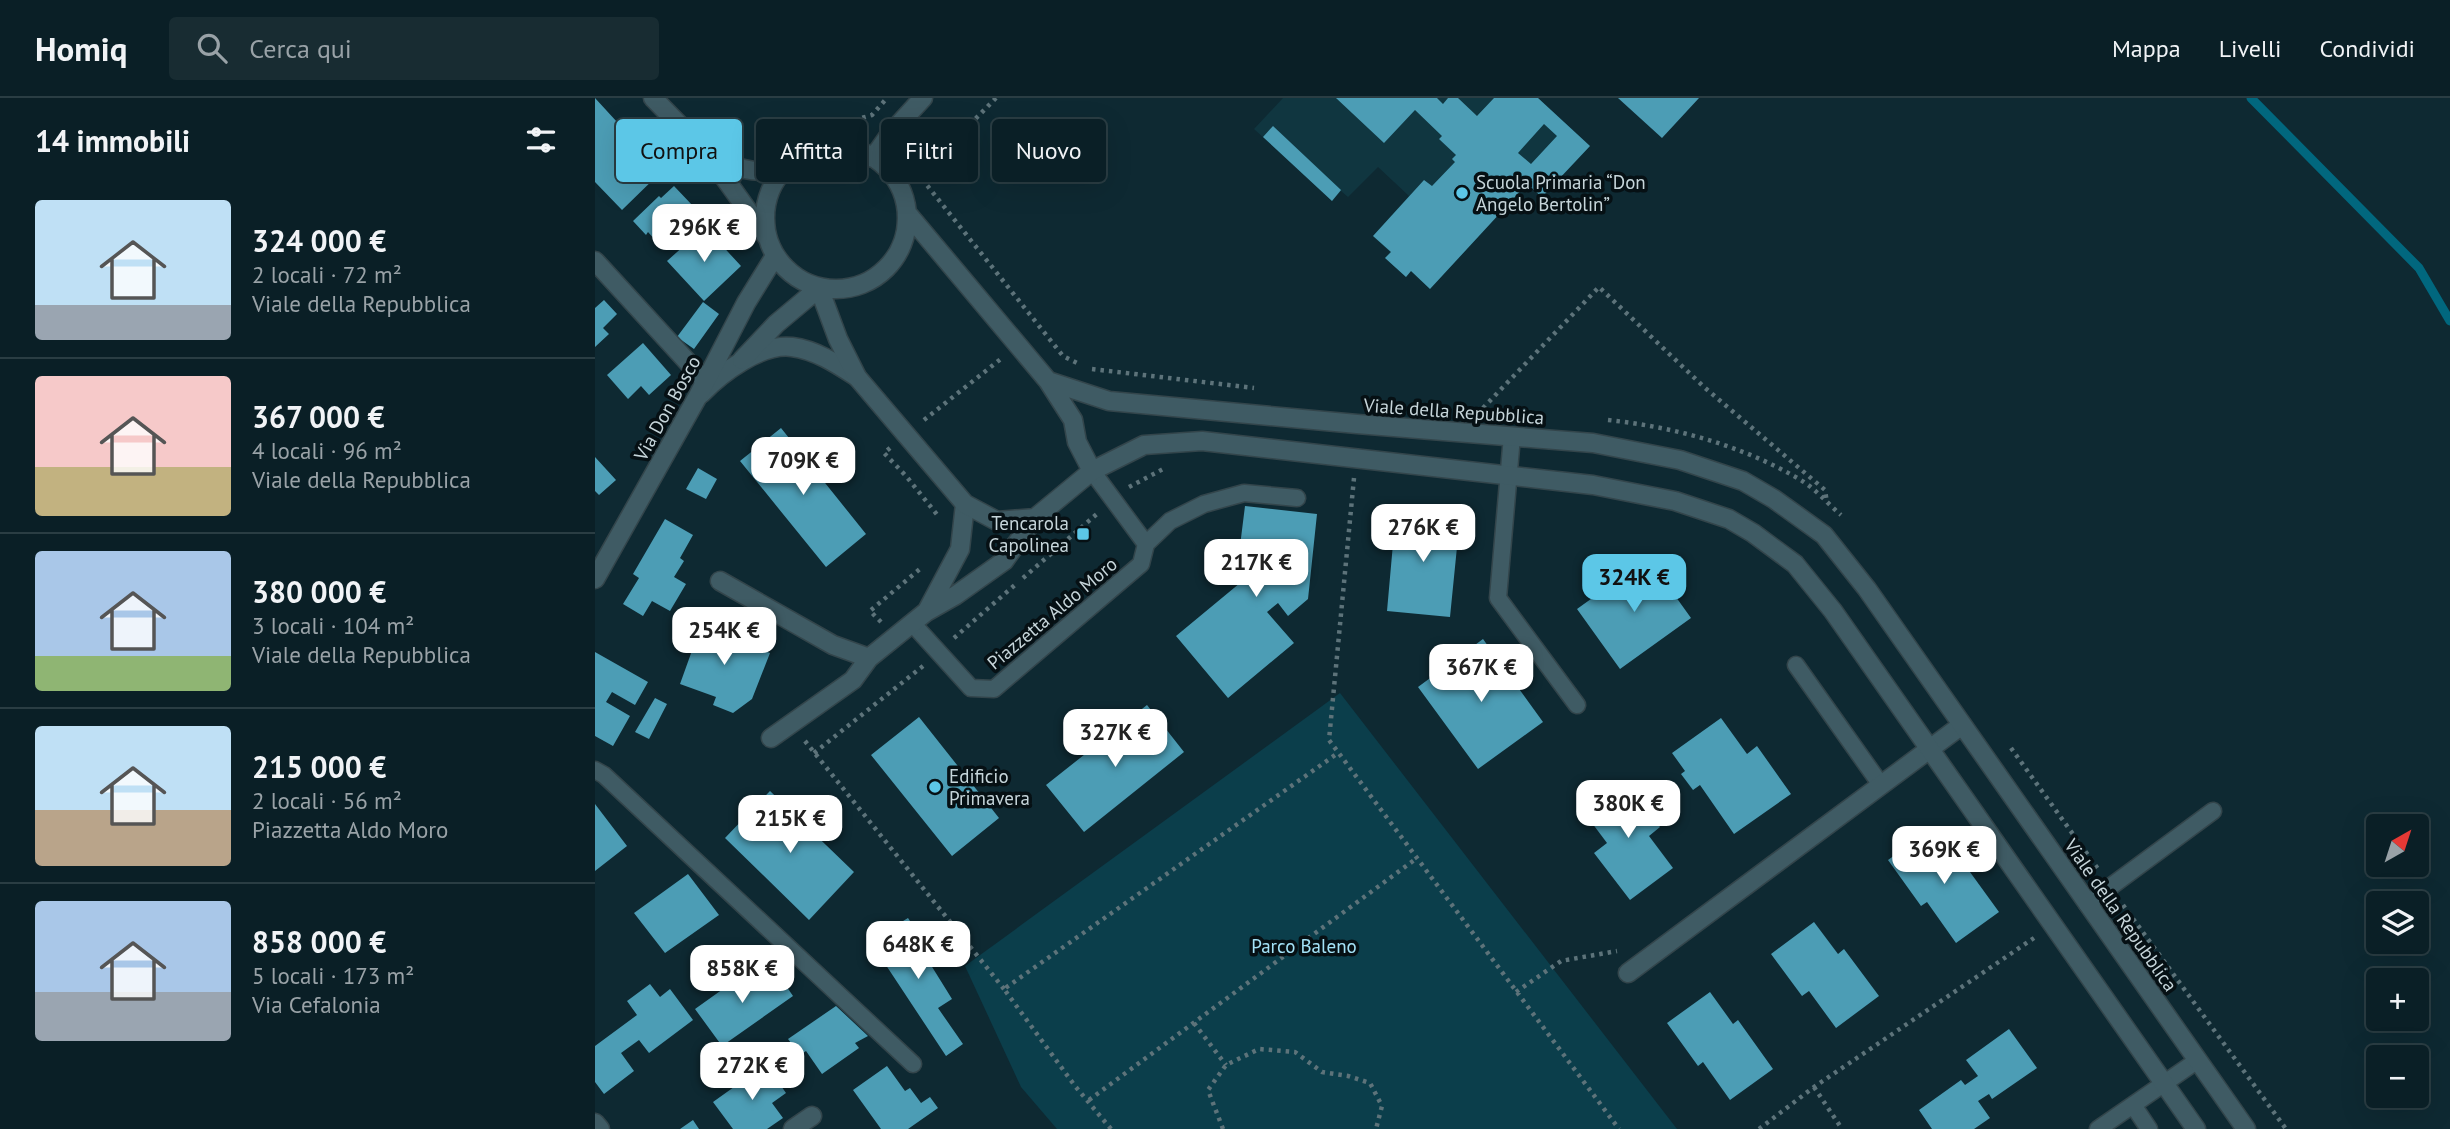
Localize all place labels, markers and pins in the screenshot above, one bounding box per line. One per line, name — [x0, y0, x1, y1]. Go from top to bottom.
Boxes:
place label: Scuola Primaria “Don Angelo Bertolin” — [1476, 170, 1646, 216]
marker: Scuola Primaria “Don Angelo Bertolin” — [1454, 185, 1470, 201]
pin: 296K € — [647, 204, 761, 264]
pin: 709K € — [746, 438, 860, 497]
pin: 276K € — [1366, 504, 1480, 564]
place label: Tencarola Capolinea — [988, 511, 1069, 557]
marker: Tencarola Capolinea — [1075, 526, 1091, 542]
pin: 217K € — [1199, 540, 1313, 599]
pin: 324K € — [1577, 554, 1691, 614]
pin: 254K € — [667, 608, 781, 667]
pin: 367K € — [1424, 644, 1538, 704]
pin: 327K € — [1058, 710, 1172, 769]
place label: Edificio Primavera — [949, 764, 1030, 810]
marker: Edificio Primavera — [927, 779, 943, 795]
pin: 380K € — [1571, 780, 1685, 840]
pin: 215K € — [733, 796, 847, 855]
pin: 369K € — [1887, 826, 2001, 886]
pin: 648K € — [861, 922, 975, 981]
pin: 858K € — [685, 946, 799, 1005]
pin: 272K € — [695, 1042, 809, 1102]

